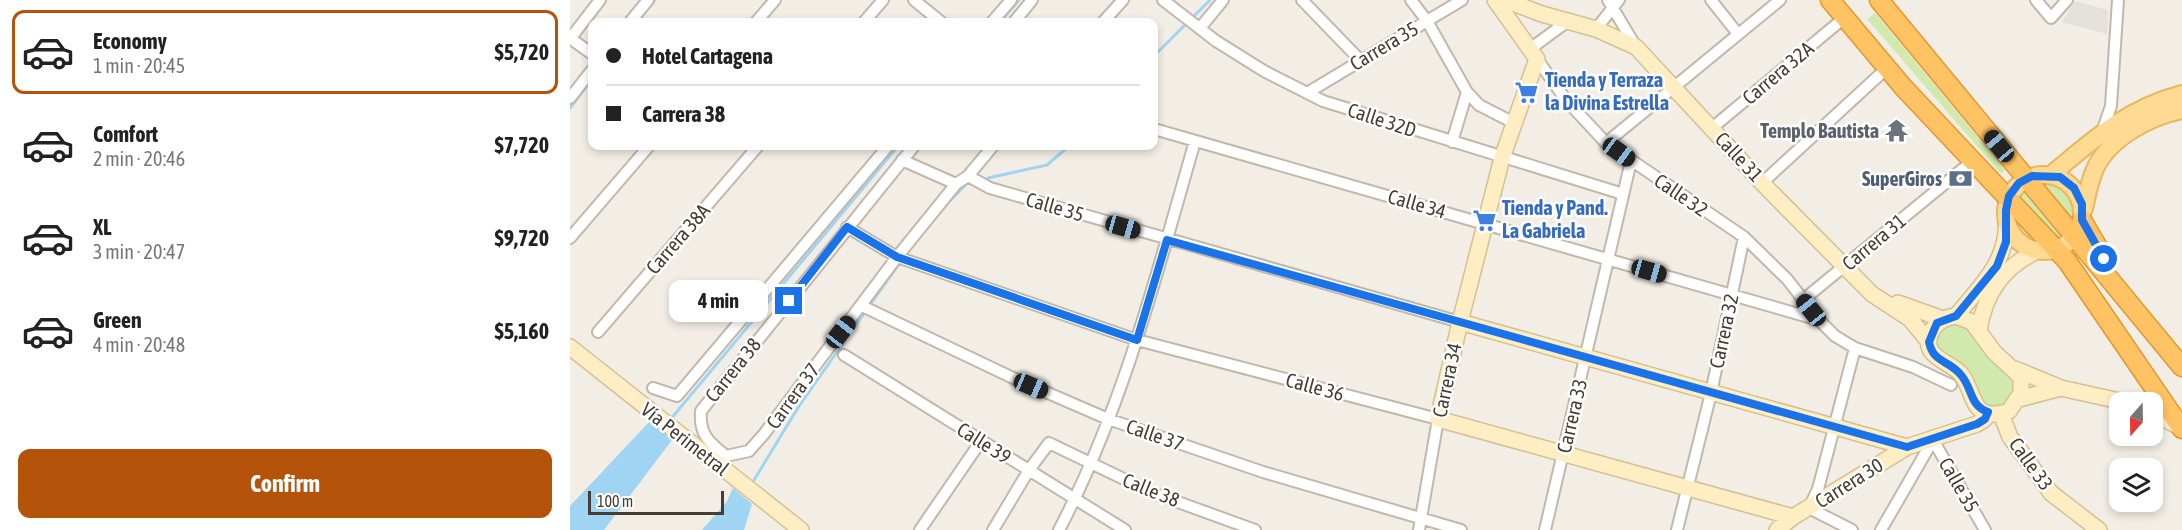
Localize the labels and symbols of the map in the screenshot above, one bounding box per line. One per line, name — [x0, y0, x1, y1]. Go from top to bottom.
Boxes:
street label: Carrera 35 — [1345, 16, 1422, 75]
street label: Carrera 32A — [1738, 36, 1818, 109]
place label: Tienda y Terraza la Divina Estrella — [1545, 68, 1669, 114]
supermarket icon: Tienda y Terraza la Divina Estrella — [1514, 79, 1540, 105]
street label: Calle 32D — [1345, 98, 1419, 141]
temple icon: Templo Bautista — [1884, 118, 1910, 144]
place label: Templo Bautista — [1760, 119, 1879, 142]
car — [1981, 126, 2017, 166]
street label: Calle 31 — [1711, 127, 1768, 186]
car — [1599, 134, 1639, 170]
bank icon: SuperGiros — [1947, 166, 1973, 192]
place label: SuperGiros — [1862, 167, 1942, 190]
street label: Calle 32 — [1650, 168, 1712, 221]
street label: Calle 34 — [1385, 184, 1449, 223]
street label: Calle 35 — [1023, 187, 1087, 226]
place label: Tienda y Pand. La Gabriela — [1502, 196, 1608, 242]
street label: Carrera 38A — [641, 199, 714, 278]
supermarket icon: Tienda y Pand. La Gabriela — [1471, 207, 1497, 233]
street label: Carrera 31 — [1837, 209, 1910, 275]
car — [1103, 213, 1143, 241]
route start — [2090, 245, 2117, 272]
car — [1629, 257, 1669, 285]
callout: 4 min — [669, 280, 768, 322]
route end — [775, 287, 802, 314]
car — [1793, 290, 1829, 330]
street label: Carrera 32 — [1704, 292, 1743, 370]
car — [823, 312, 859, 352]
street label: Carrera 38 — [700, 333, 765, 406]
street label: Carrera 34 — [1427, 341, 1466, 419]
street label: Carrera 37 — [761, 358, 824, 433]
street label: Calle 36 — [1283, 368, 1347, 405]
car — [1011, 371, 1051, 401]
street label: Carrera 33 — [1552, 377, 1591, 455]
north arrow — [2109, 392, 2163, 446]
street label: Vía Perimetral — [637, 397, 734, 480]
street label: Calle 37 — [1123, 414, 1187, 455]
street label: Calle 39 — [953, 417, 1016, 468]
street label: Calle 33 — [2005, 433, 2058, 494]
street label: Carrera 30 — [1811, 453, 1887, 512]
street label: Calle 35 — [1935, 453, 1984, 516]
street label: Calle 38 — [1119, 468, 1183, 511]
scale bar — [588, 488, 724, 516]

